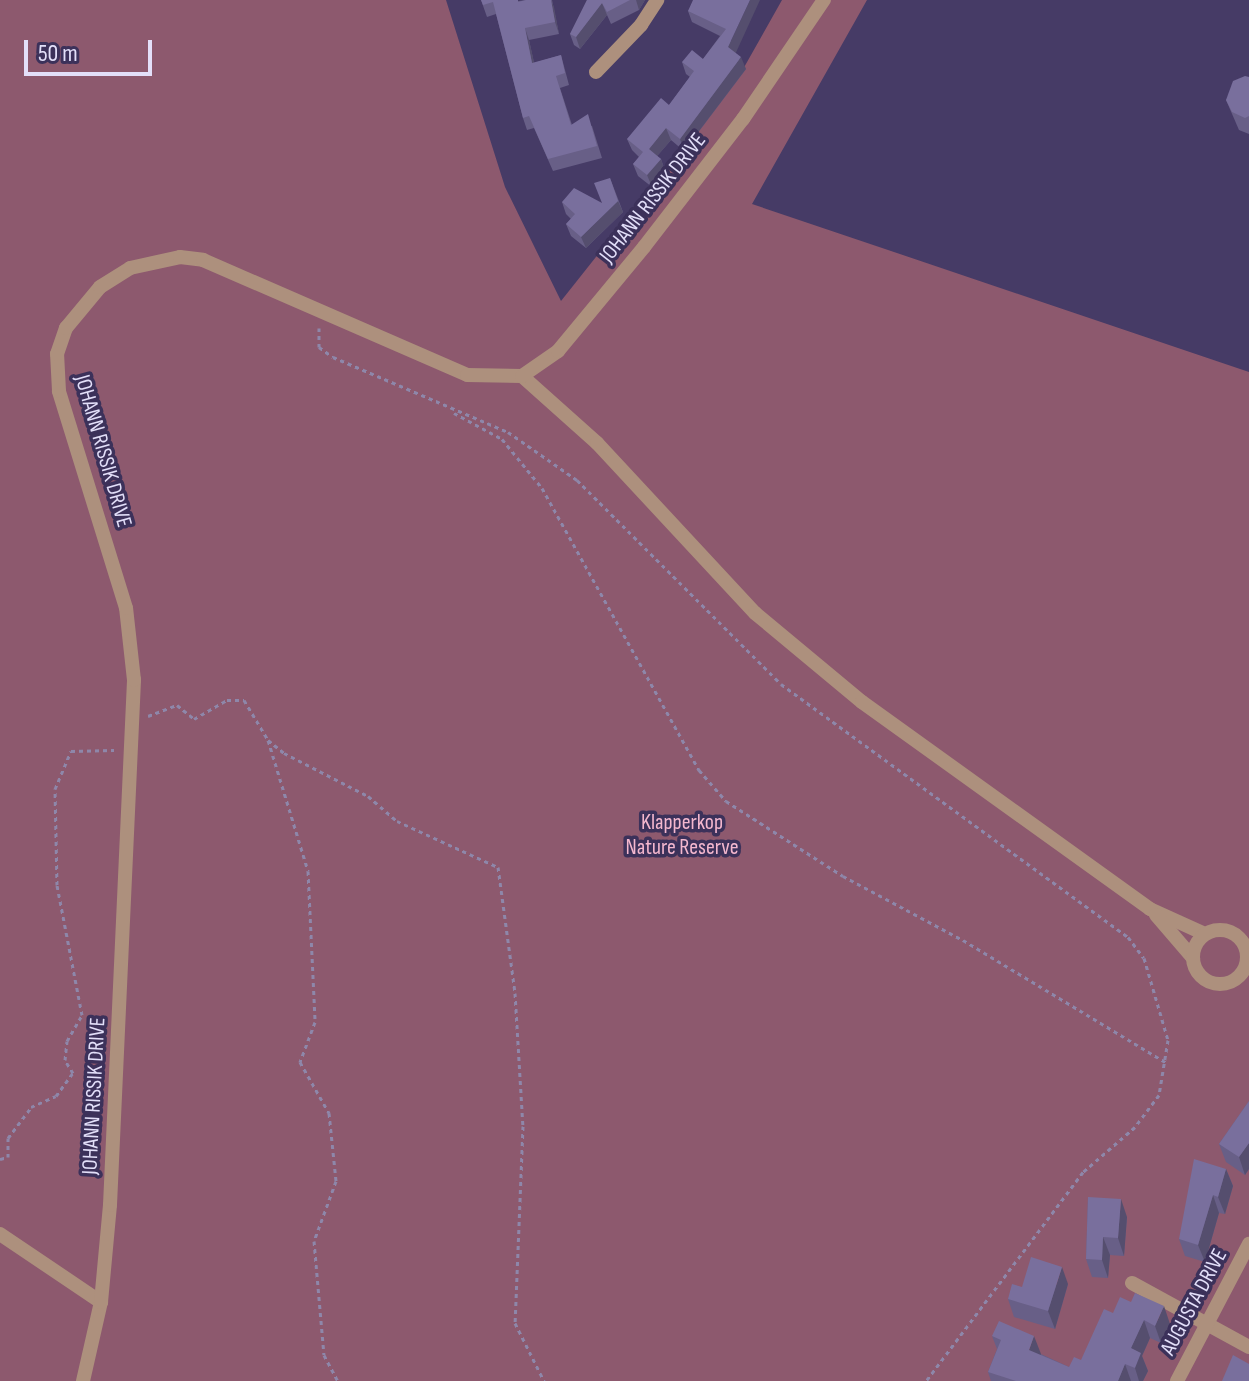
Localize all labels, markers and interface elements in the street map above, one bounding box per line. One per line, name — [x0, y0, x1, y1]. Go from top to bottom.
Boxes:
scale bar — [28, 24, 156, 74]
text: 50 m — [38, 39, 78, 68]
street label: JOHANN RISSIK DRIVE — [594, 128, 712, 268]
street label: JOHANN RISSIK DRIVE — [69, 372, 137, 530]
park label: Klapperkop Nature Reserve — [625, 809, 739, 860]
street label: JOHANN RISSIK DRIVE — [77, 1017, 111, 1175]
street label: AUGUSTA DRIVE — [1155, 1244, 1233, 1360]

